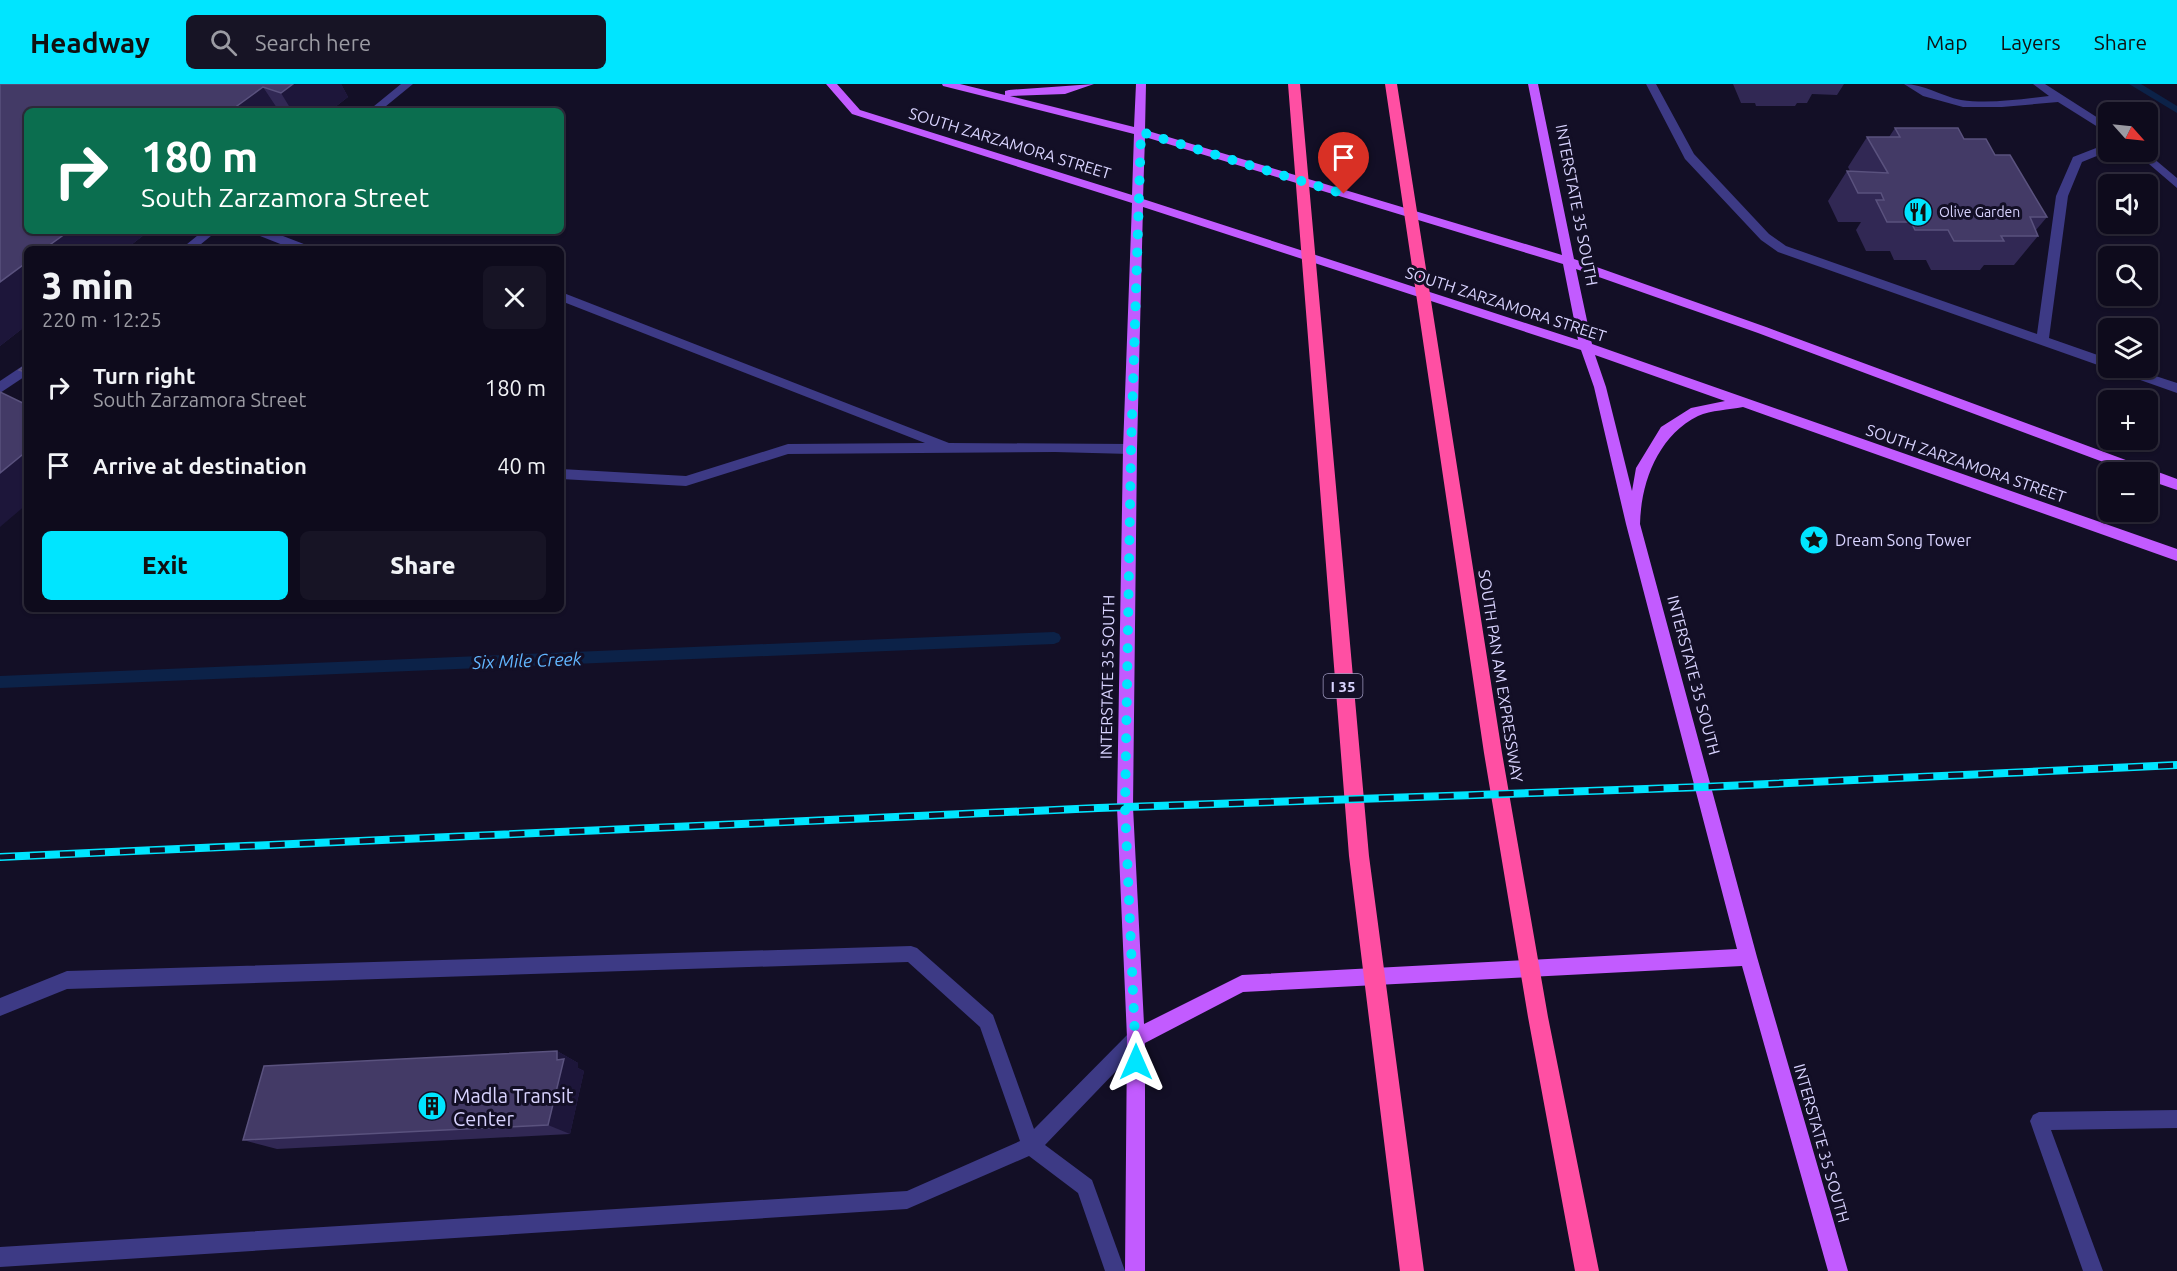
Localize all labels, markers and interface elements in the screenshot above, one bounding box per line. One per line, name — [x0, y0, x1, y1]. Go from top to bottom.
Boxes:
search box — [186, 15, 606, 69]
icon: search — [207, 26, 240, 59]
text: Headway — [30, 27, 150, 58]
text: Search here — [255, 30, 371, 55]
text: Map — [1926, 30, 1967, 54]
text: Layers — [2000, 30, 2061, 54]
text: Share — [2094, 30, 2147, 54]
north arrow — [2098, 102, 2158, 162]
map controls — [2098, 102, 2158, 522]
street label: SOUTH ZARZAMORA STREET — [907, 104, 1113, 182]
street label: INTERSTATE 35 SOUTH — [1552, 123, 1602, 287]
icon: right — [42, 132, 120, 210]
pin — [1318, 132, 1369, 194]
text: 180 m — [141, 133, 258, 180]
icon: arrive — [1327, 141, 1360, 174]
button: sound — [2098, 174, 2158, 234]
text: South Zarzamora Street — [141, 182, 429, 212]
restaurant icon: Olive Garden — [1902, 196, 1934, 228]
place label: Olive Garden — [1939, 204, 2020, 220]
button: search — [2098, 246, 2158, 306]
street label: SOUTH ZARZAMORA STREET — [1403, 263, 1609, 345]
text: 3 min — [42, 265, 134, 306]
button: close — [483, 266, 546, 329]
text: 220 m · 12:25 — [42, 308, 162, 331]
button: layers — [2098, 318, 2158, 378]
text: Turn right — [93, 363, 195, 388]
icon: right — [42, 371, 75, 404]
text: 180 m — [485, 375, 546, 400]
text: South Zarzamora Street — [93, 388, 306, 411]
button: + — [2098, 390, 2158, 450]
street label: SOUTH ZARZAMORA STREET — [1864, 420, 2068, 506]
icon: arrive — [42, 449, 75, 482]
text: Arrive at destination — [93, 453, 307, 478]
text: 40 m — [497, 453, 546, 478]
button: − — [2098, 462, 2158, 522]
place icon: Dream Song Tower — [1798, 524, 1830, 556]
button: Exit — [42, 531, 288, 600]
button: Share — [300, 531, 546, 600]
place label: Dream Song Tower — [1835, 531, 1971, 549]
street label: SOUTH PAN AM EXPRESSWAY — [1475, 568, 1527, 784]
street label: INTERSTATE 35 SOUTH — [1664, 593, 1724, 757]
street label: INTERSTATE 35 SOUTH — [1097, 595, 1117, 759]
water label: Six Mile Creek — [471, 648, 583, 672]
road number: I 35 — [1324, 674, 1362, 698]
position arrow — [1104, 1030, 1168, 1094]
street label: INTERSTATE 35 SOUTH — [1791, 1062, 1853, 1224]
place label: Madla Transit Center — [453, 1084, 574, 1130]
building icon: Madla Transit Center — [416, 1090, 448, 1122]

